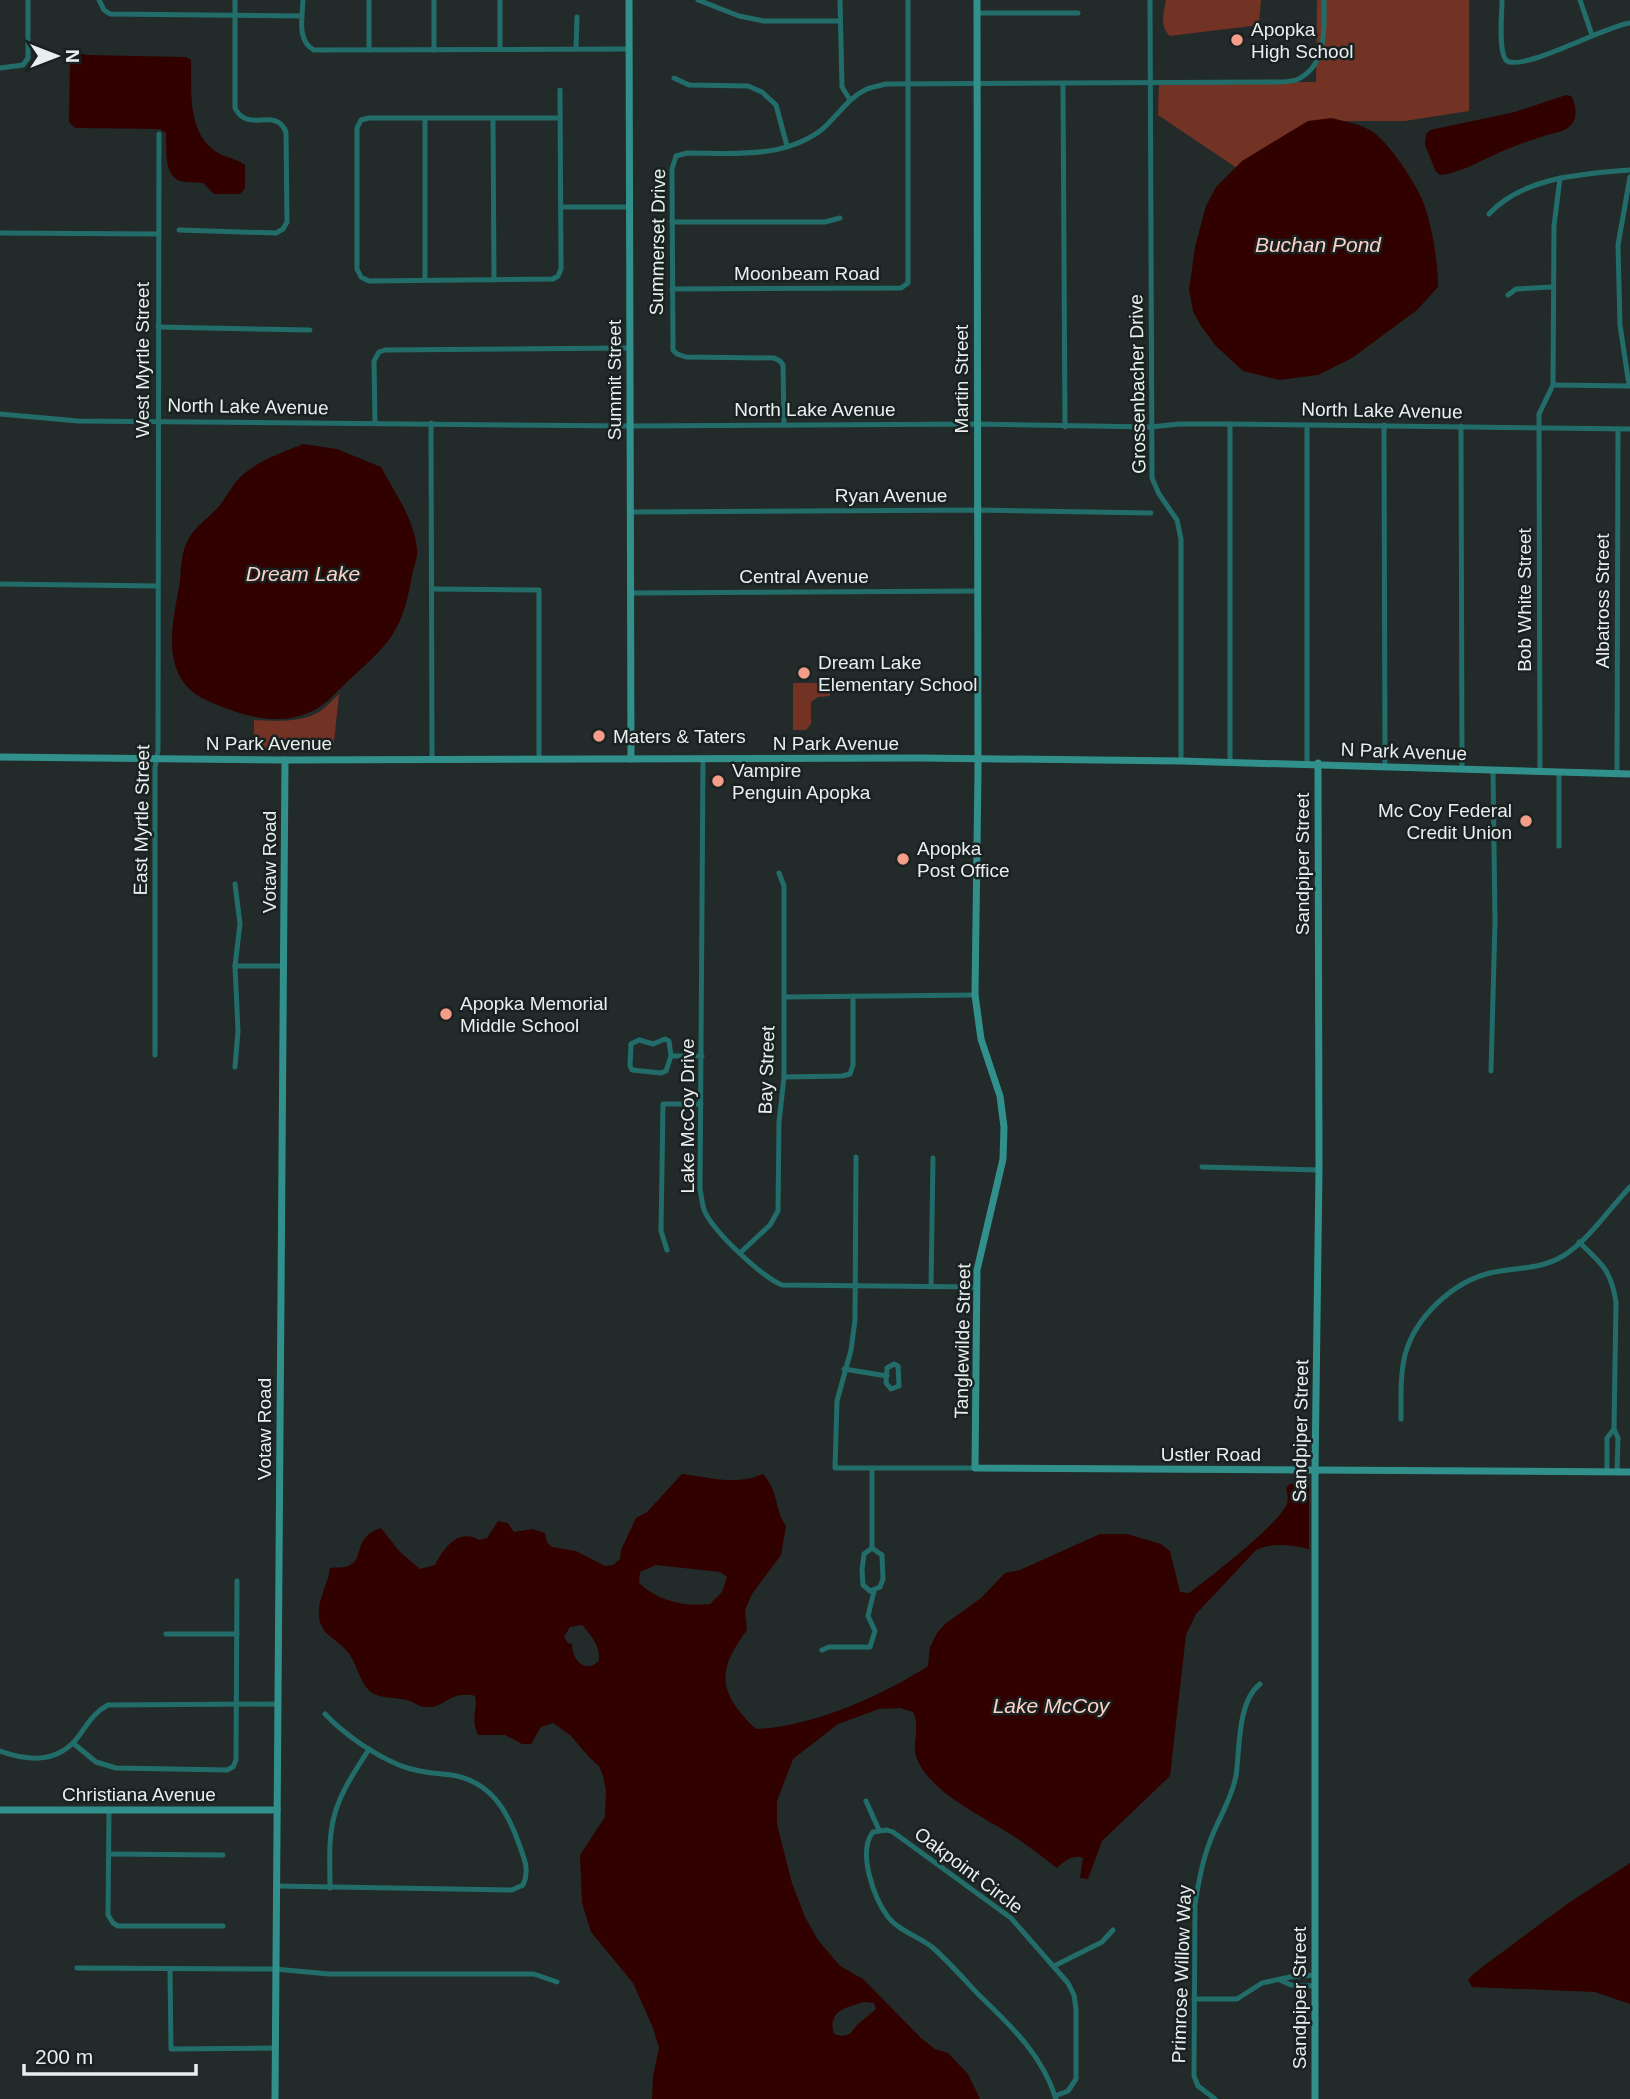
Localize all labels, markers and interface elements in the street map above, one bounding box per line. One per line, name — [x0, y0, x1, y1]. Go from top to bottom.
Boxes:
place label: Apopka High School — [1251, 19, 1353, 62]
north arrow — [21, 21, 91, 91]
marker: Apopka High School — [1229, 32, 1245, 48]
text: N — [62, 49, 83, 63]
street label: Summerset Drive — [646, 168, 669, 316]
water label: Buchan Pond — [1255, 233, 1382, 256]
street label: Moonbeam Road — [734, 263, 880, 284]
street label: West Myrtle Street — [132, 281, 153, 438]
street label: Grossenbacher Drive — [1125, 294, 1150, 474]
street label: Summit Street — [604, 319, 625, 440]
street label: Martin Street — [951, 324, 972, 433]
street label: North Lake Avenue — [167, 395, 329, 418]
street label: North Lake Avenue — [734, 399, 896, 420]
street label: North Lake Avenue — [1301, 399, 1463, 422]
street label: Ryan Avenue — [835, 485, 947, 506]
street label: Bob White Street — [1514, 527, 1535, 672]
street label: Albatross Street — [1592, 533, 1613, 669]
water label: Dream Lake — [246, 562, 360, 585]
street label: Central Avenue — [739, 566, 869, 587]
place label: Dream Lake Elementary School — [818, 652, 977, 695]
marker: Dream Lake Elementary School — [796, 665, 812, 681]
place label: Maters & Taters — [613, 726, 746, 747]
marker: Maters & Taters — [591, 728, 607, 744]
street label: N Park Avenue — [206, 733, 332, 754]
street label: N Park Avenue — [773, 733, 899, 754]
street label: N Park Avenue — [1340, 739, 1468, 764]
street label: East Myrtle Street — [130, 744, 153, 896]
place label: Vampire Penguin Apopka — [732, 760, 871, 803]
marker: Vampire Penguin Apopka — [710, 773, 726, 789]
street label: Sandpiper Street — [1292, 792, 1313, 935]
place label: Mc Coy Federal Credit Union — [1378, 800, 1512, 843]
street label: Votaw Road — [259, 811, 280, 913]
marker: Mc Coy Federal Credit Union — [1518, 813, 1534, 829]
place label: Apopka Post Office — [917, 838, 1010, 881]
marker: Apopka Post Office — [895, 851, 911, 867]
place label: Apopka Memorial Middle School — [460, 993, 608, 1036]
marker: Apopka Memorial Middle School — [438, 1006, 454, 1022]
street label: Bay Street — [754, 1025, 779, 1115]
street label: Lake McCoy Drive — [677, 1038, 698, 1194]
street label: Tanglewilde Street — [951, 1262, 974, 1419]
street label: Sandpiper Street — [1289, 1359, 1312, 1502]
street label: Votaw Road — [254, 1378, 275, 1480]
street label: Ustler Road — [1161, 1444, 1261, 1465]
water label: Lake McCoy — [993, 1694, 1111, 1717]
street label: Christiana Avenue — [62, 1784, 216, 1805]
street label: Oakpoint Circle — [911, 1823, 1027, 1918]
street label: Primrose Willow Way — [1168, 1884, 1195, 2064]
street label: Sandpiper Street — [1289, 1926, 1310, 2069]
scale bar — [24, 2032, 196, 2076]
text: 200 m — [35, 2045, 93, 2068]

